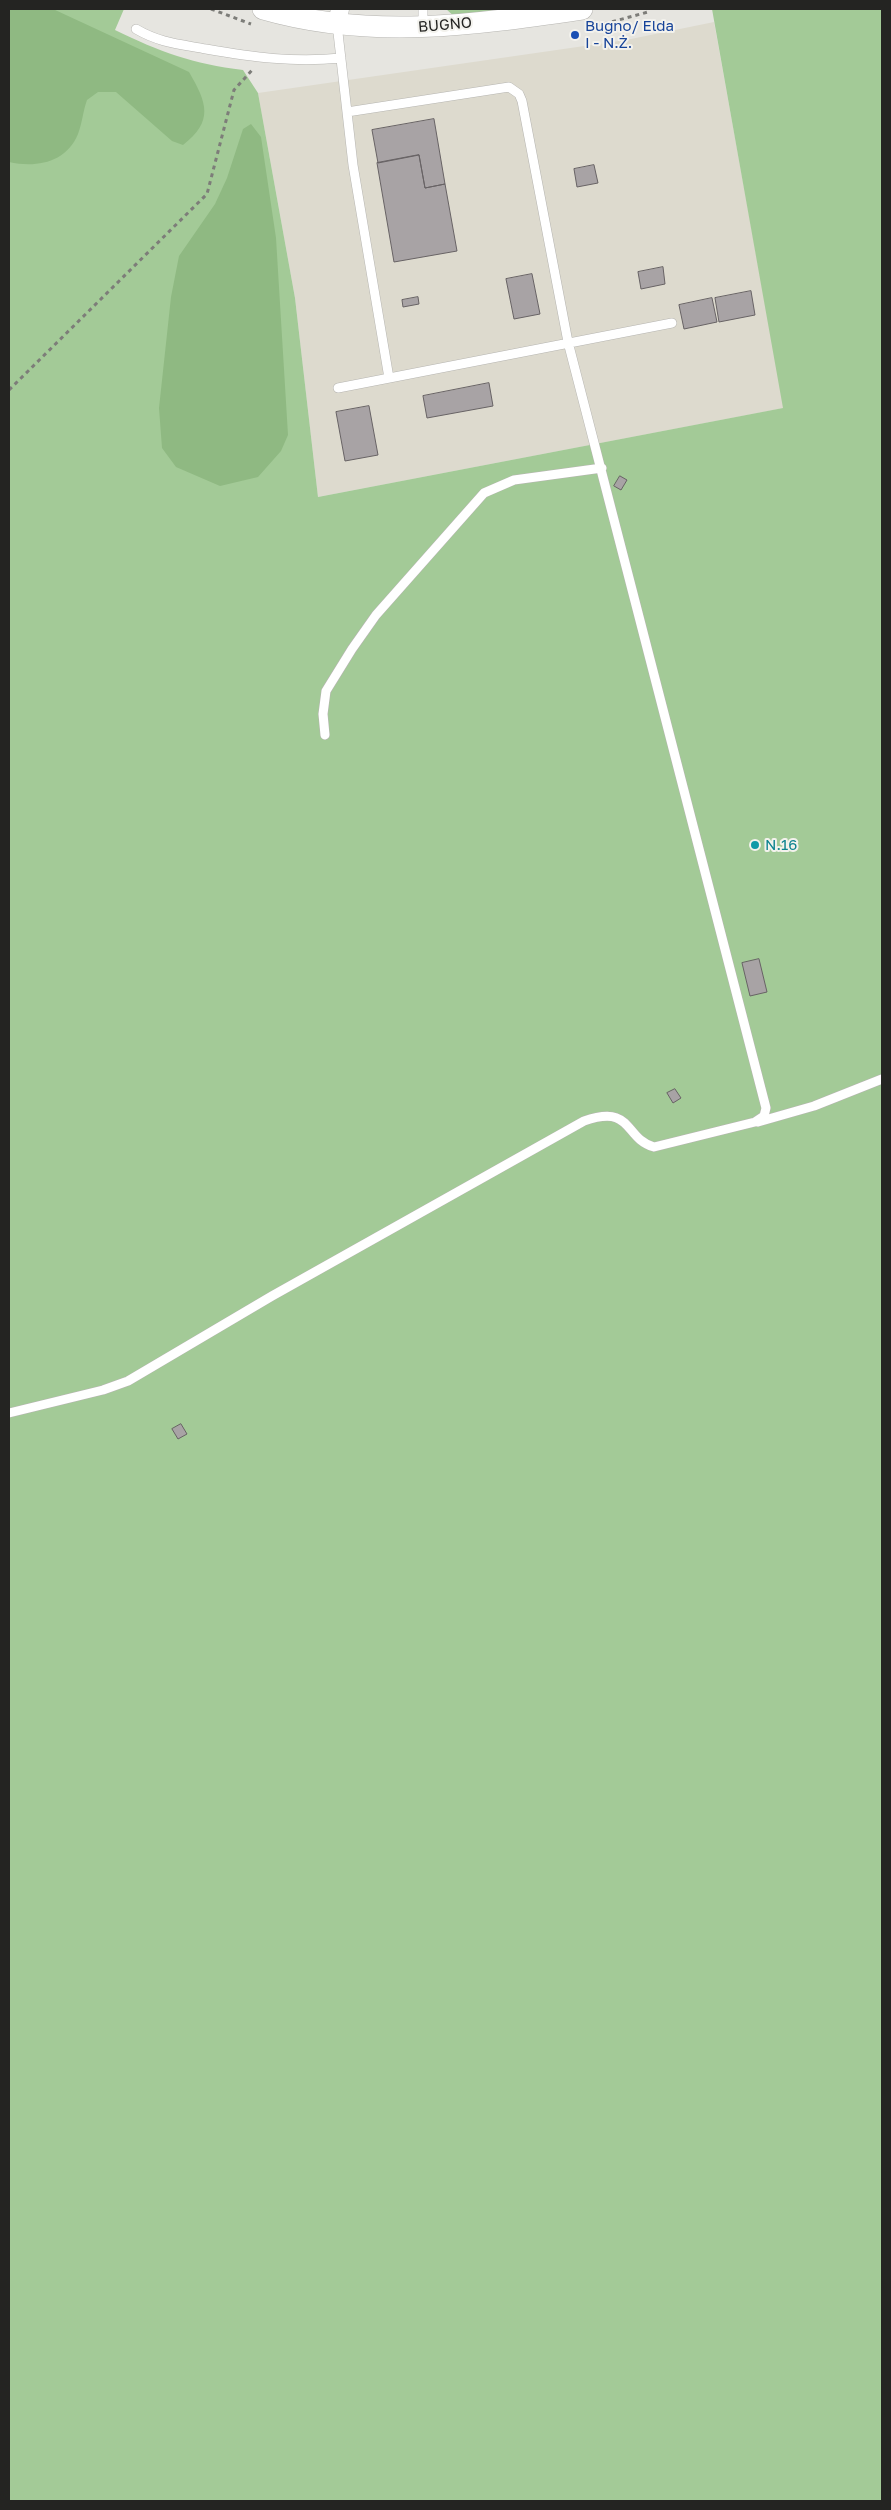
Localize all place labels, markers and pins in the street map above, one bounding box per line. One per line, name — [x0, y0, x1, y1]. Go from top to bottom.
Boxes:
place label: Bugno/ Elda I - N.Ż. — [585, 17, 674, 52]
marker: Bugno/ Elda I - N.Ż. — [569, 29, 581, 41]
place label: N.16 — [765, 836, 797, 854]
marker: N.16 — [749, 839, 761, 851]

